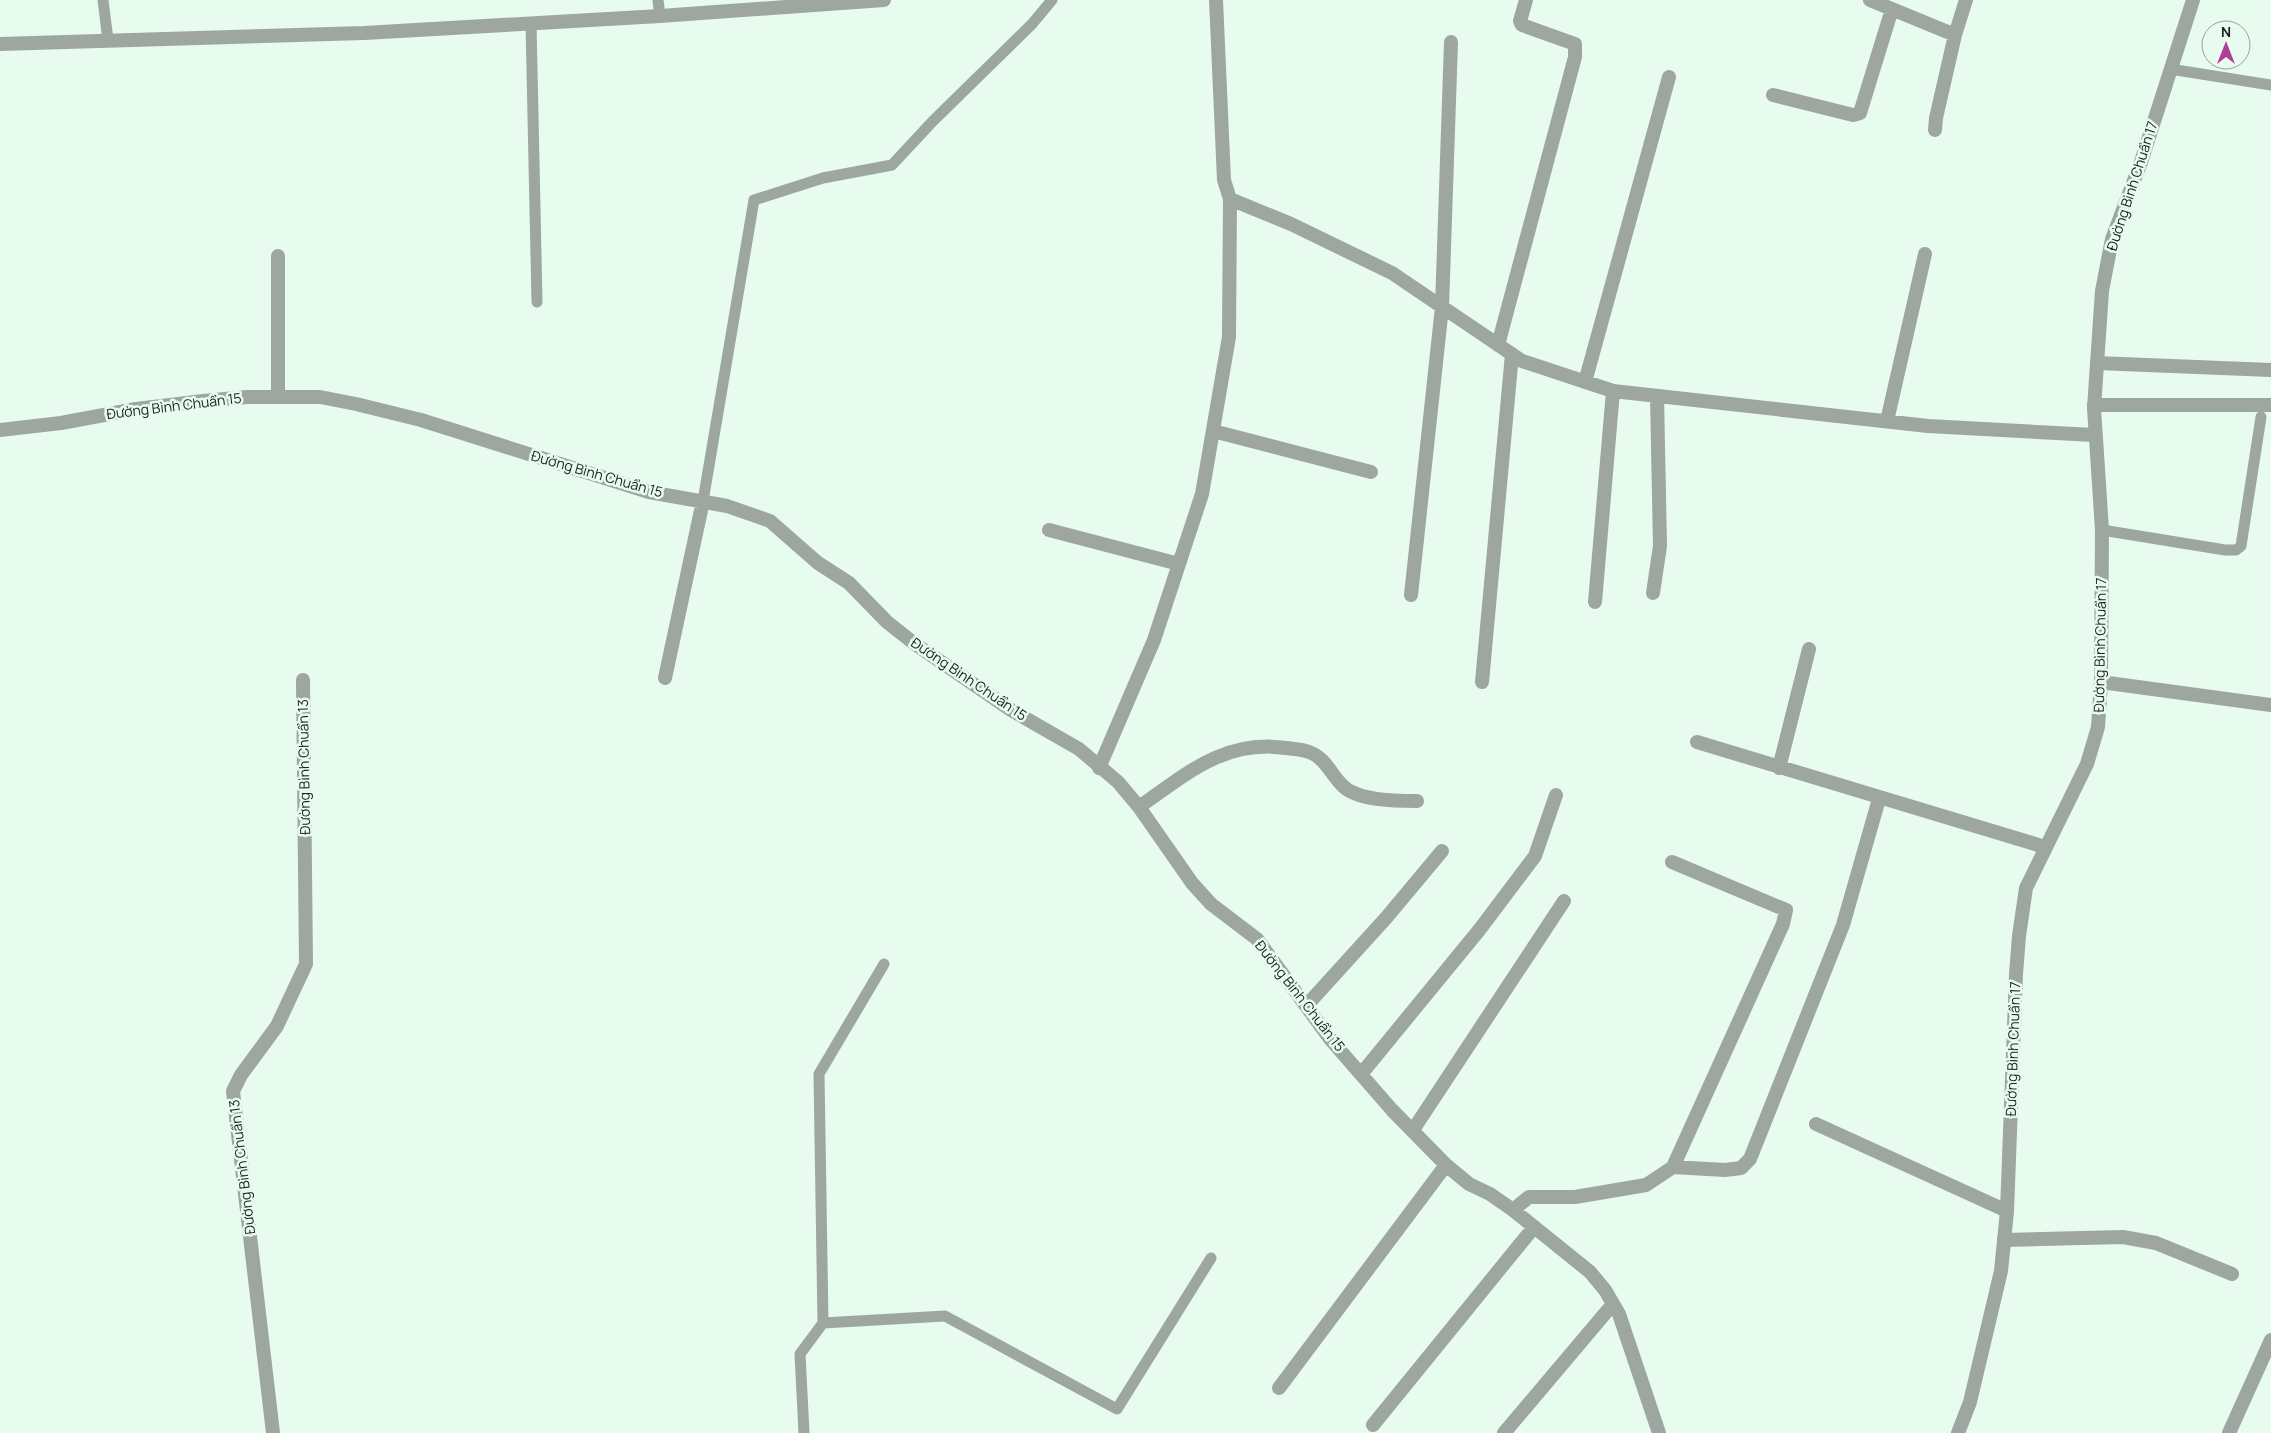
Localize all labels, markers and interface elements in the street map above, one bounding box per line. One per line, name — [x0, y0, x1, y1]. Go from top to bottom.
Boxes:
north arrow — [2201, 20, 2251, 70]
text: N — [2221, 22, 2231, 41]
street label: Đường Bình Chuẩn 17 — [2102, 119, 2161, 253]
street label: Đường Bình Chuẩn 15 — [105, 388, 243, 423]
street label: Đường Bình Chuẩn 15 — [529, 446, 665, 501]
street label: Đường Bình Chuẩn 17 — [2089, 577, 2110, 713]
street label: Đường Bình Chuẩn 15 — [908, 633, 1031, 724]
street label: Đường Bình Chuẩn 13 — [293, 699, 314, 835]
street label: Đường Bình Chuẩn 15 — [1251, 936, 1350, 1055]
street label: Đường Bình Chuẩn 17 — [2001, 981, 2024, 1117]
street label: Đường Bình Chuẩn 13 — [224, 1099, 259, 1236]

